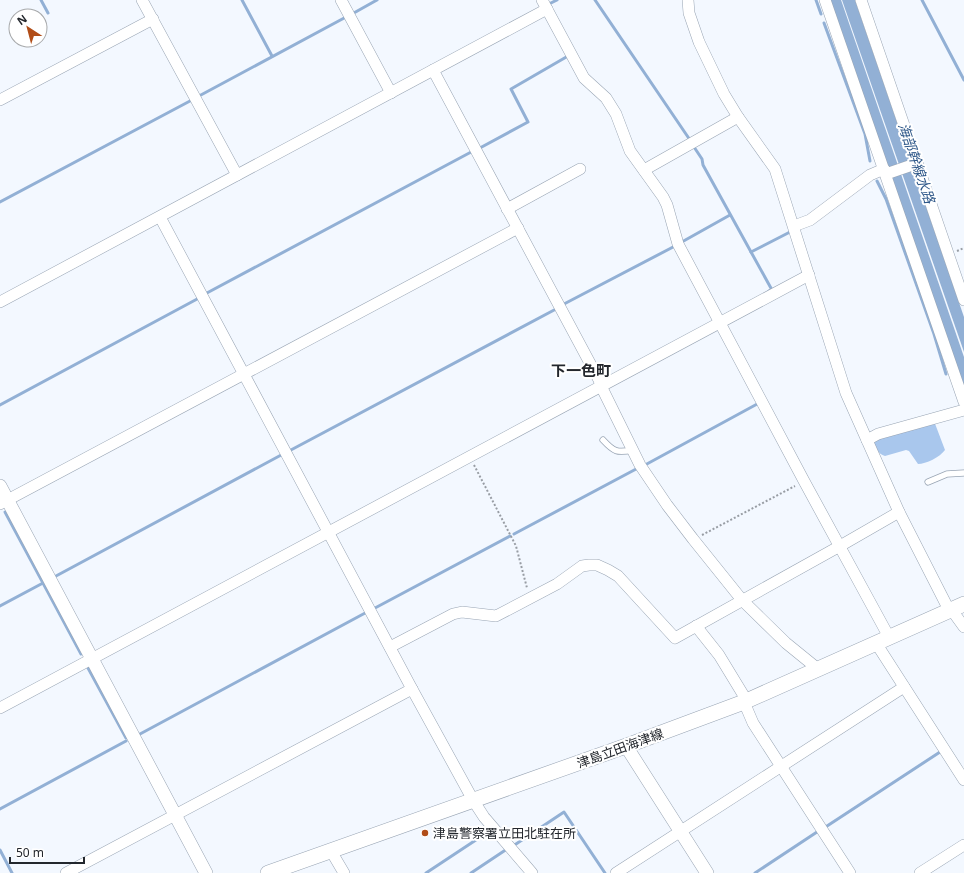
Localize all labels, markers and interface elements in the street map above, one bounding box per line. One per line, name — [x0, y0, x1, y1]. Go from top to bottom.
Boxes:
north arrow — [8, 8, 48, 48]
text: N — [14, 11, 30, 28]
water label: 海部幹線水路 — [894, 120, 940, 207]
district label: 下一色町 — [551, 360, 611, 380]
street label: 津島立田海津線 — [574, 724, 666, 772]
place label: 津島警察署立田北駐在所 — [433, 824, 576, 842]
marker: 津島警察署立田北駐在所 — [420, 828, 430, 838]
scale bar — [10, 839, 84, 865]
text: 50 m — [16, 844, 44, 861]

